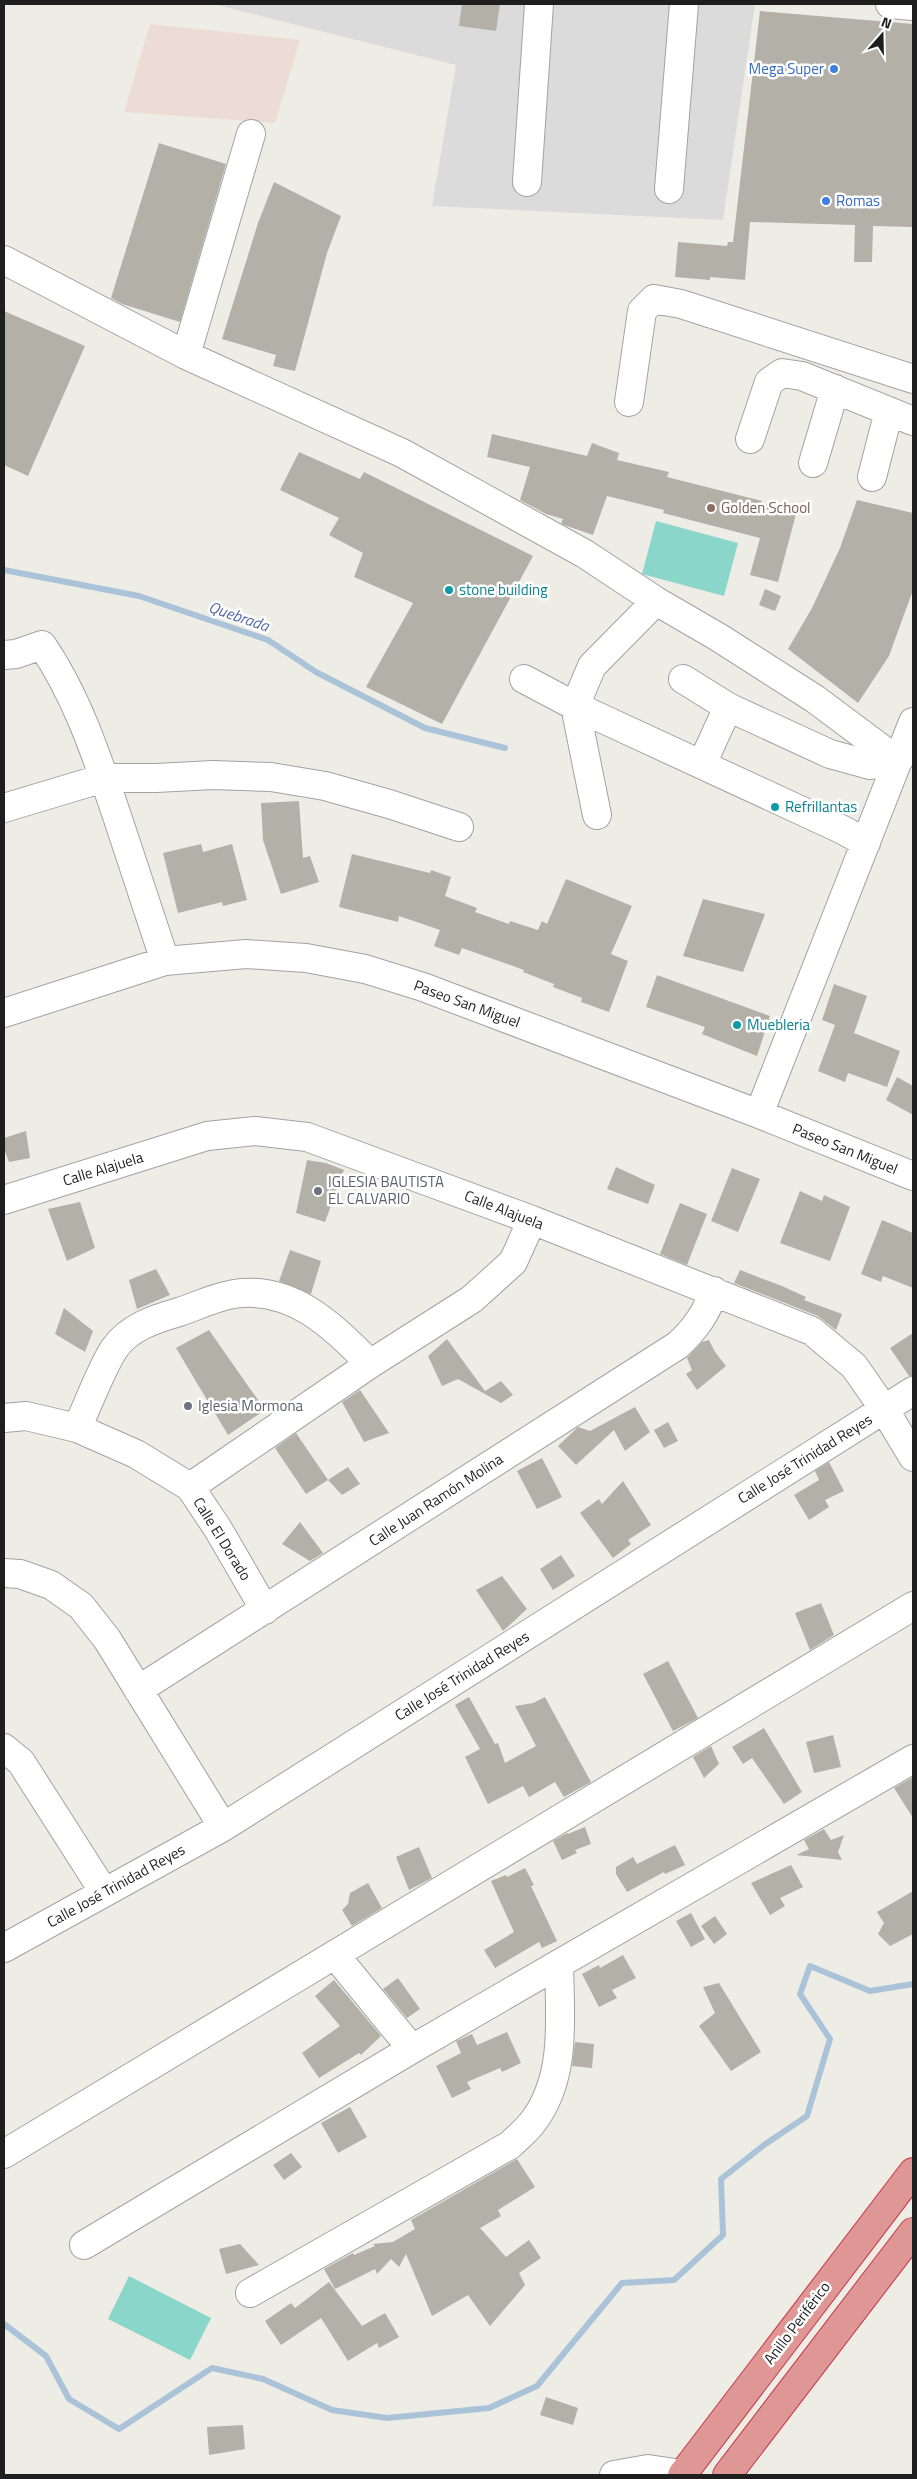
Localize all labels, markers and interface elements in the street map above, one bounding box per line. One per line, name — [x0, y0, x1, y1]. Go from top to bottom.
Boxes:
north arrow — [857, 10, 907, 60]
text: N — [878, 11, 895, 34]
place label: Mega Super — [749, 57, 824, 80]
marker: Mega Super — [828, 63, 840, 75]
place label: Romas — [836, 189, 880, 212]
marker: Romas — [820, 195, 832, 207]
place label: Golden School — [721, 496, 811, 519]
marker: Golden School — [705, 502, 717, 514]
place label: stone building — [459, 578, 548, 601]
marker: stone building — [443, 584, 455, 596]
water label: Quebrada — [206, 595, 273, 638]
place label: Refrillantas — [785, 795, 857, 818]
marker: Refrillantas — [769, 801, 781, 813]
street label: Paseo San Miguel — [411, 974, 524, 1033]
place label: Muebleria — [747, 1013, 811, 1036]
marker: Muebleria — [731, 1019, 743, 1031]
street label: Paseo San Miguel — [789, 1117, 901, 1180]
street label: Calle Alajuela — [60, 1145, 146, 1192]
place label: IGLESIA BAUTISTA EL CALVARIO — [328, 1170, 444, 1210]
street label: Calle Alajuela — [461, 1184, 548, 1235]
marker: IGLESIA BAUTISTA EL CALVARIO — [312, 1185, 324, 1197]
place label: Iglesia Mormona — [198, 1394, 304, 1417]
marker: Iglesia Mormona — [182, 1400, 194, 1412]
street label: Calle José Trinidad Reyes — [733, 1408, 876, 1509]
street label: Calle Juan Ramón Molina — [364, 1447, 508, 1552]
street label: Calle El Dorado — [188, 1492, 257, 1585]
street label: Calle José Trinidad Reyes — [390, 1625, 533, 1726]
street label: Calle José Trinidad Reyes — [42, 1838, 189, 1933]
street label: Anillo Periférico — [758, 2276, 835, 2369]

